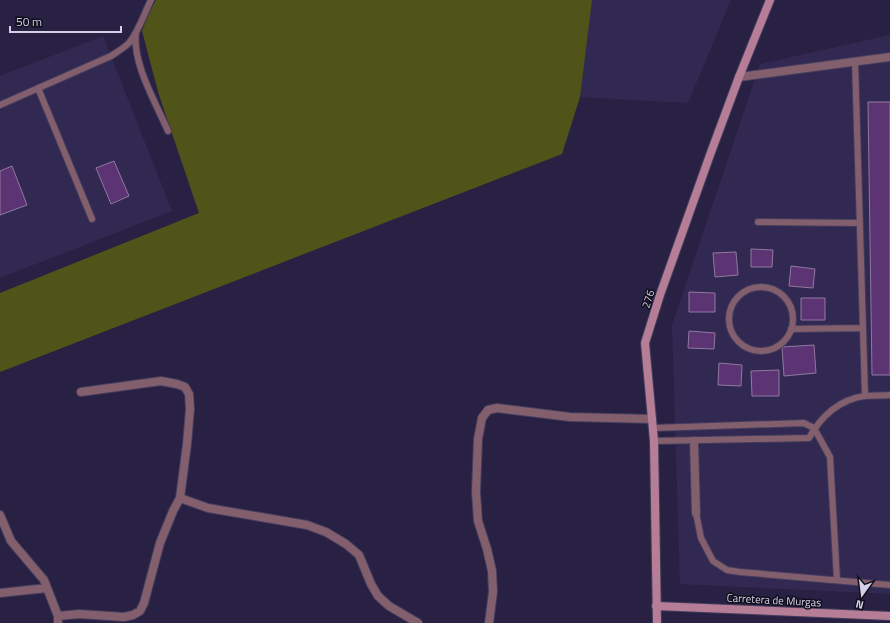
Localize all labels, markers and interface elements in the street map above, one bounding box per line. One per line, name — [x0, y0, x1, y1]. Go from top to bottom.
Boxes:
scale bar — [10, 8, 121, 34]
text: 50 m — [16, 12, 42, 31]
street label: 276 — [638, 288, 658, 310]
north arrow — [842, 575, 882, 615]
street label: Carretera de Murgas — [726, 590, 822, 610]
text: N — [854, 596, 865, 613]

